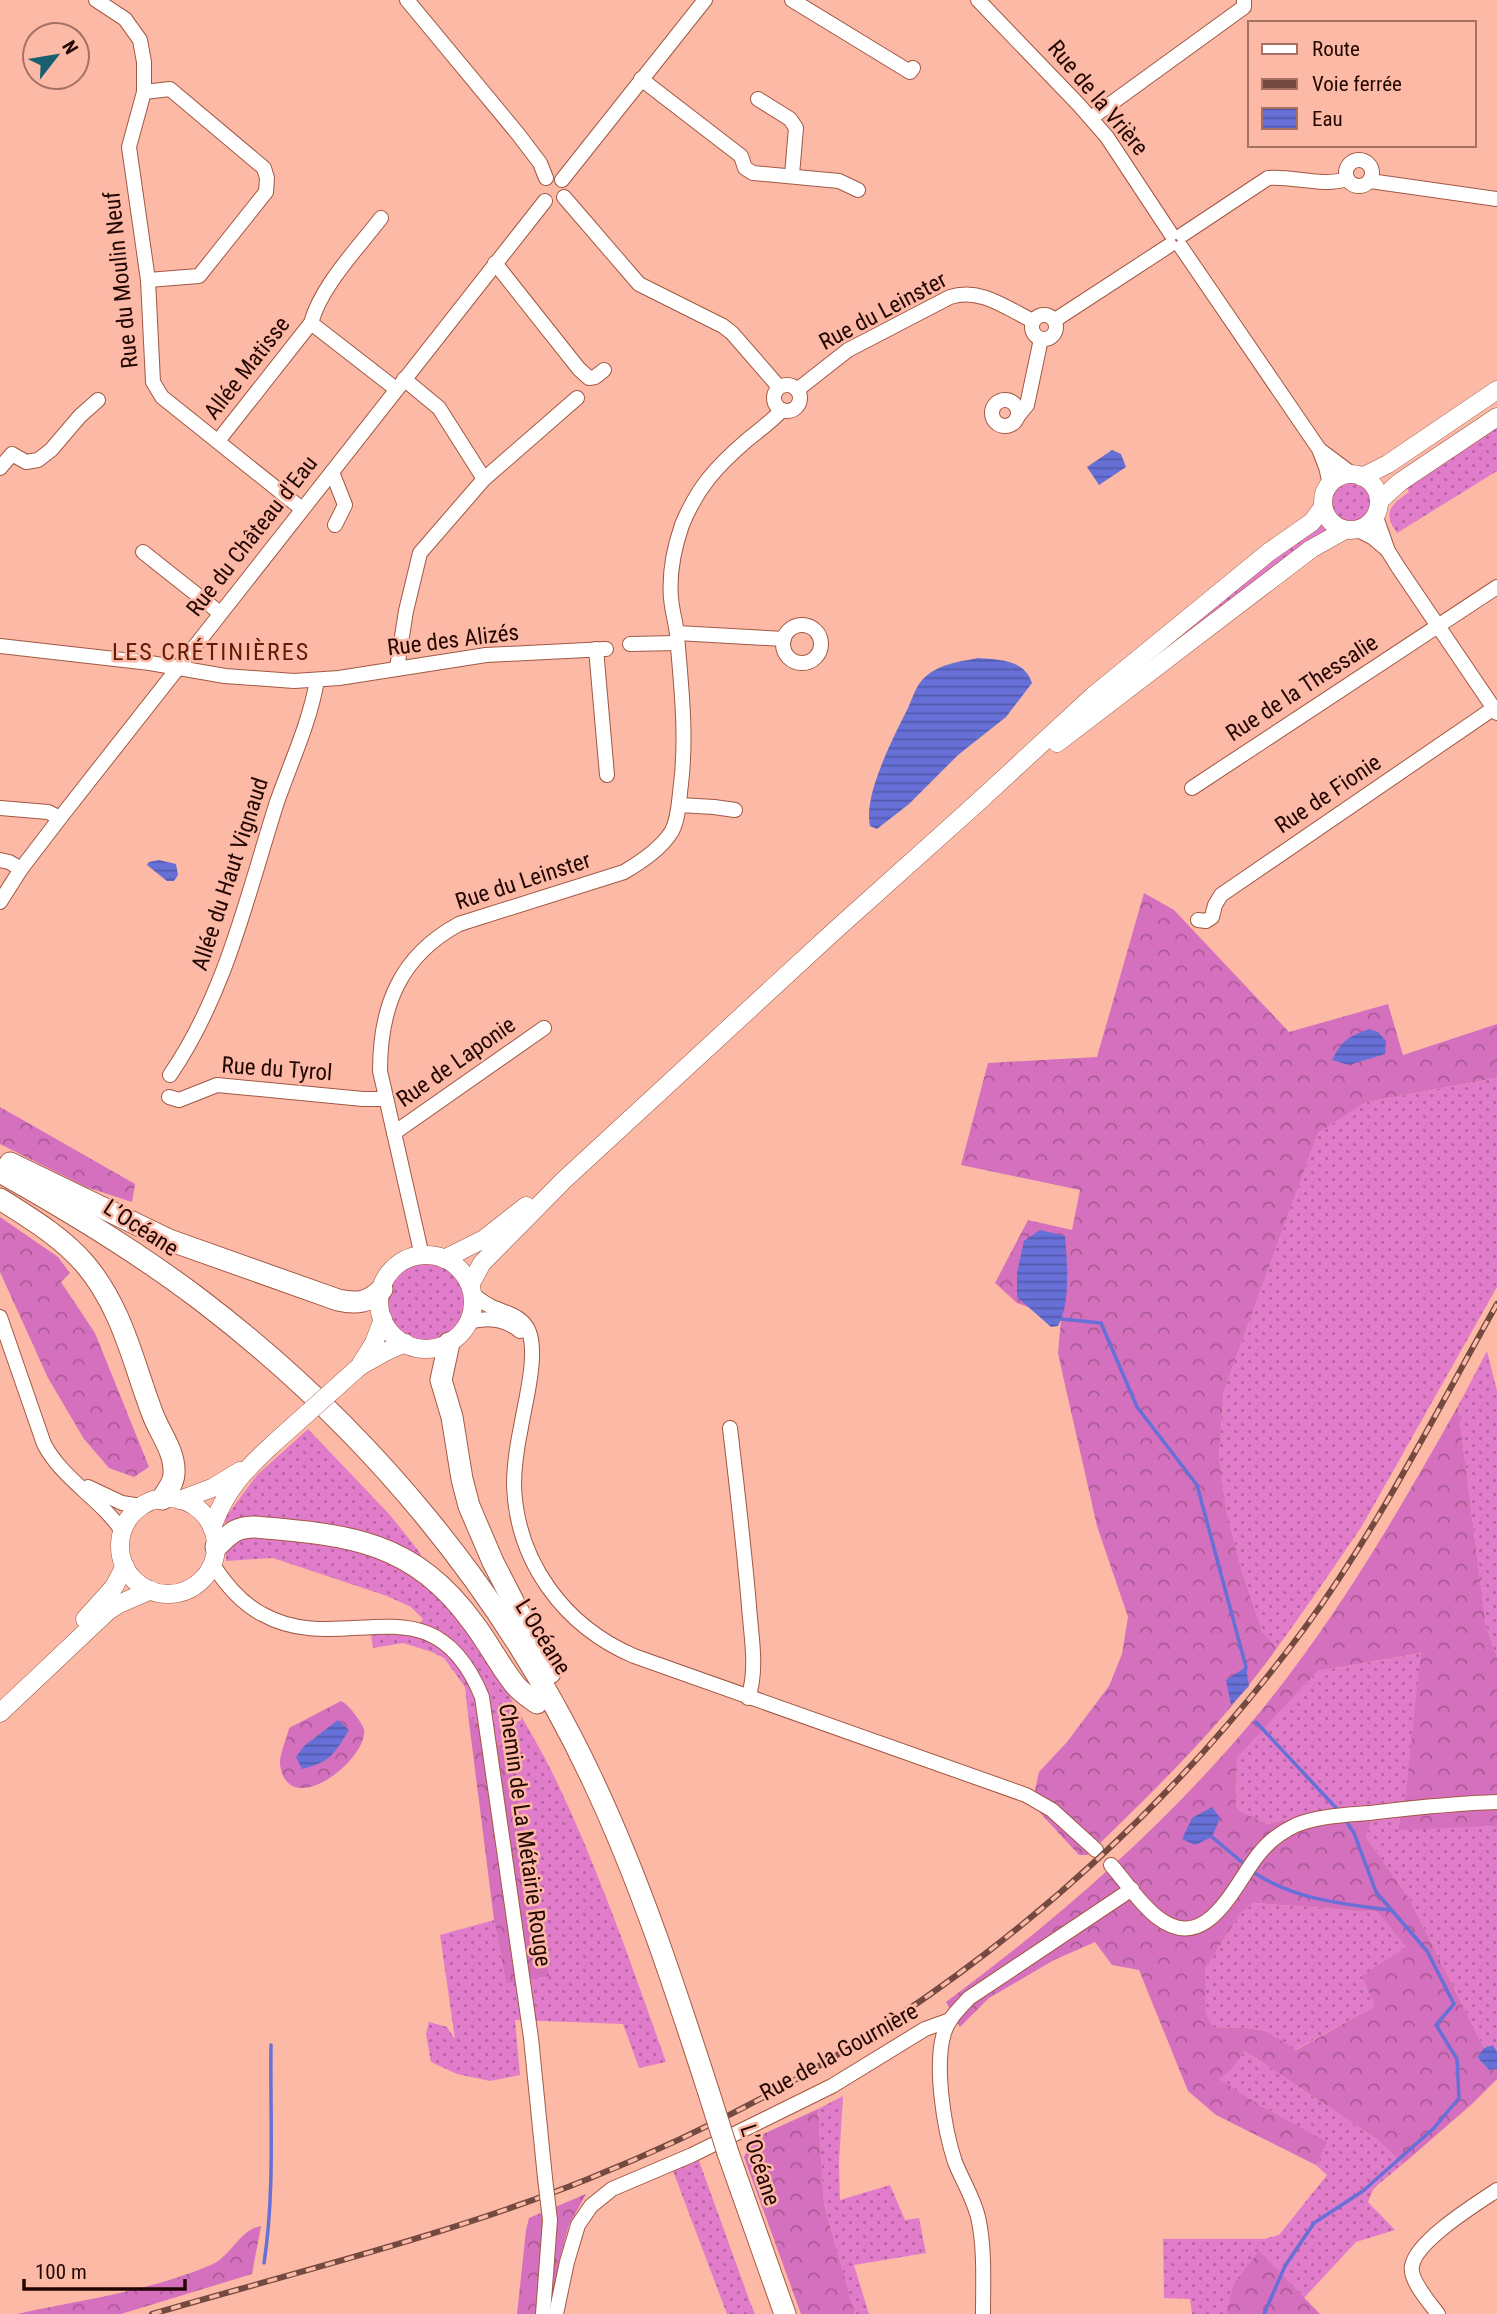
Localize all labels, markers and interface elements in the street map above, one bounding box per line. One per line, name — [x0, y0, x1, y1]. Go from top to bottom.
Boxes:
north arrow — [21, 21, 91, 91]
legend — [1248, 21, 1476, 147]
street label: Rue de la Vrière — [1042, 35, 1154, 161]
text: N — [57, 37, 83, 58]
text: Route — [1312, 37, 1360, 61]
text: Voie ferrée — [1312, 72, 1402, 96]
text: Eau — [1312, 107, 1343, 131]
street label: Rue du Moulin Neuf — [98, 190, 144, 370]
street label: Rue du Leinster — [815, 266, 951, 356]
street label: Allée Matisse — [199, 311, 295, 425]
street label: Rue du Château d'Eau — [181, 450, 323, 622]
street label: Rue des Alizés — [386, 619, 520, 661]
street label: Rue de la Thessalie — [1221, 629, 1383, 747]
district label: LES CRÉTINIÈRES — [112, 638, 310, 666]
street label: Rue de Fionie — [1270, 749, 1386, 839]
street label: Allée du Haut Vignaud — [186, 774, 274, 974]
street label: Rue du Leinster — [452, 846, 594, 916]
street label: Rue de Laponie — [391, 1011, 521, 1113]
street label: Rue du Tyrol — [221, 1052, 333, 1086]
street label: L’Océane — [99, 1194, 183, 1262]
street label: L’Océane — [509, 1594, 577, 1680]
street label: Chemin de La Métairie Rouge — [493, 1702, 557, 1968]
street label: Rue de la Gournière — [755, 1997, 923, 2107]
street label: L’Océane — [734, 2121, 786, 2209]
scale bar — [24, 2248, 186, 2292]
text: 100 m — [35, 2260, 87, 2284]

